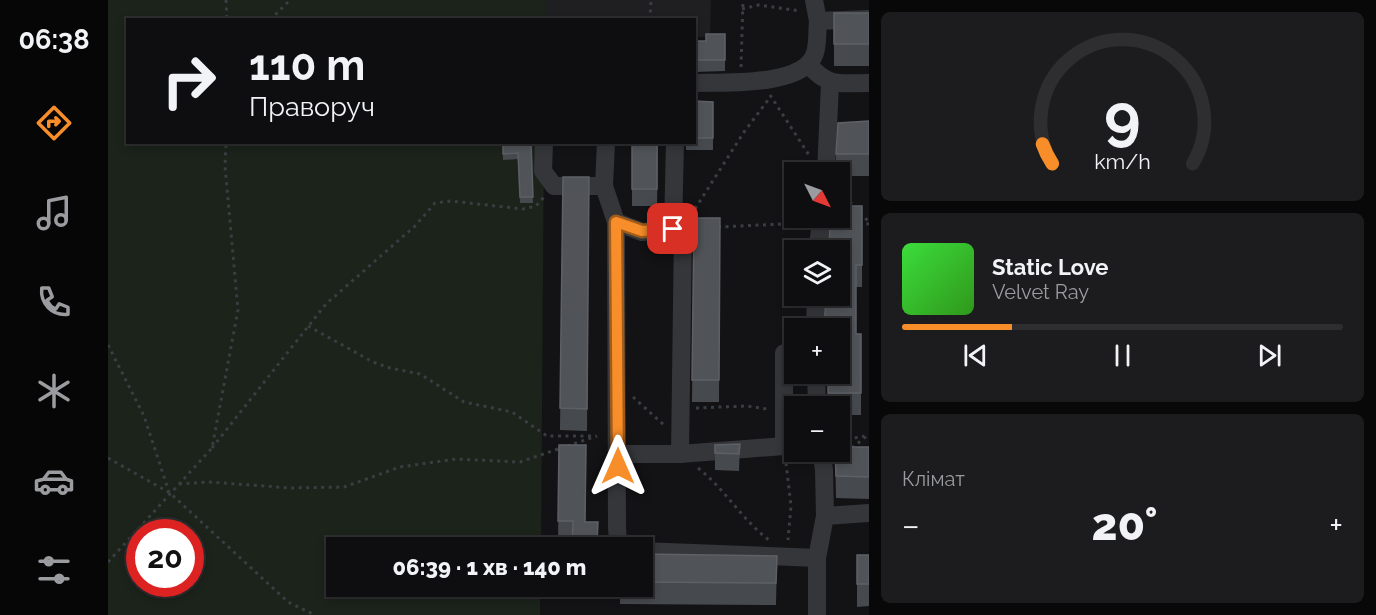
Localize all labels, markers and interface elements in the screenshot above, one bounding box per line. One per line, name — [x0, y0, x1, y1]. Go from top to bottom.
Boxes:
text: 06:38 — [18, 24, 90, 55]
text: 110 m — [249, 41, 365, 90]
icon: right — [150, 42, 228, 120]
text: 9 — [1104, 79, 1141, 153]
text: Праворуч — [249, 91, 375, 122]
icon: directions — [33, 102, 75, 144]
text: km/h — [1094, 149, 1151, 174]
north arrow — [784, 162, 850, 228]
map controls — [784, 162, 850, 462]
icon: music — [33, 192, 75, 234]
pin — [647, 203, 698, 254]
icon: arrive — [656, 212, 689, 245]
button: layers — [784, 240, 850, 306]
text: Static Love — [992, 254, 1109, 280]
text: Velvet Ray — [992, 280, 1089, 304]
icon: phone — [33, 281, 75, 323]
button: + — [784, 318, 850, 384]
icon: previous — [959, 339, 992, 372]
icon: pause — [1106, 339, 1139, 372]
icon: next — [1253, 339, 1286, 372]
icon: climate — [33, 370, 75, 412]
button: − — [784, 396, 850, 462]
position arrow — [586, 434, 650, 498]
icon: car — [33, 460, 75, 502]
text: Клімат — [902, 467, 965, 491]
text: 20° — [1091, 498, 1158, 551]
text: − — [902, 506, 920, 545]
text: + — [1329, 506, 1343, 545]
speed limit sign: 20 — [126, 519, 204, 597]
icon: filters — [33, 549, 75, 591]
text: 06:39 · 1 хв · 140 m — [393, 554, 586, 580]

